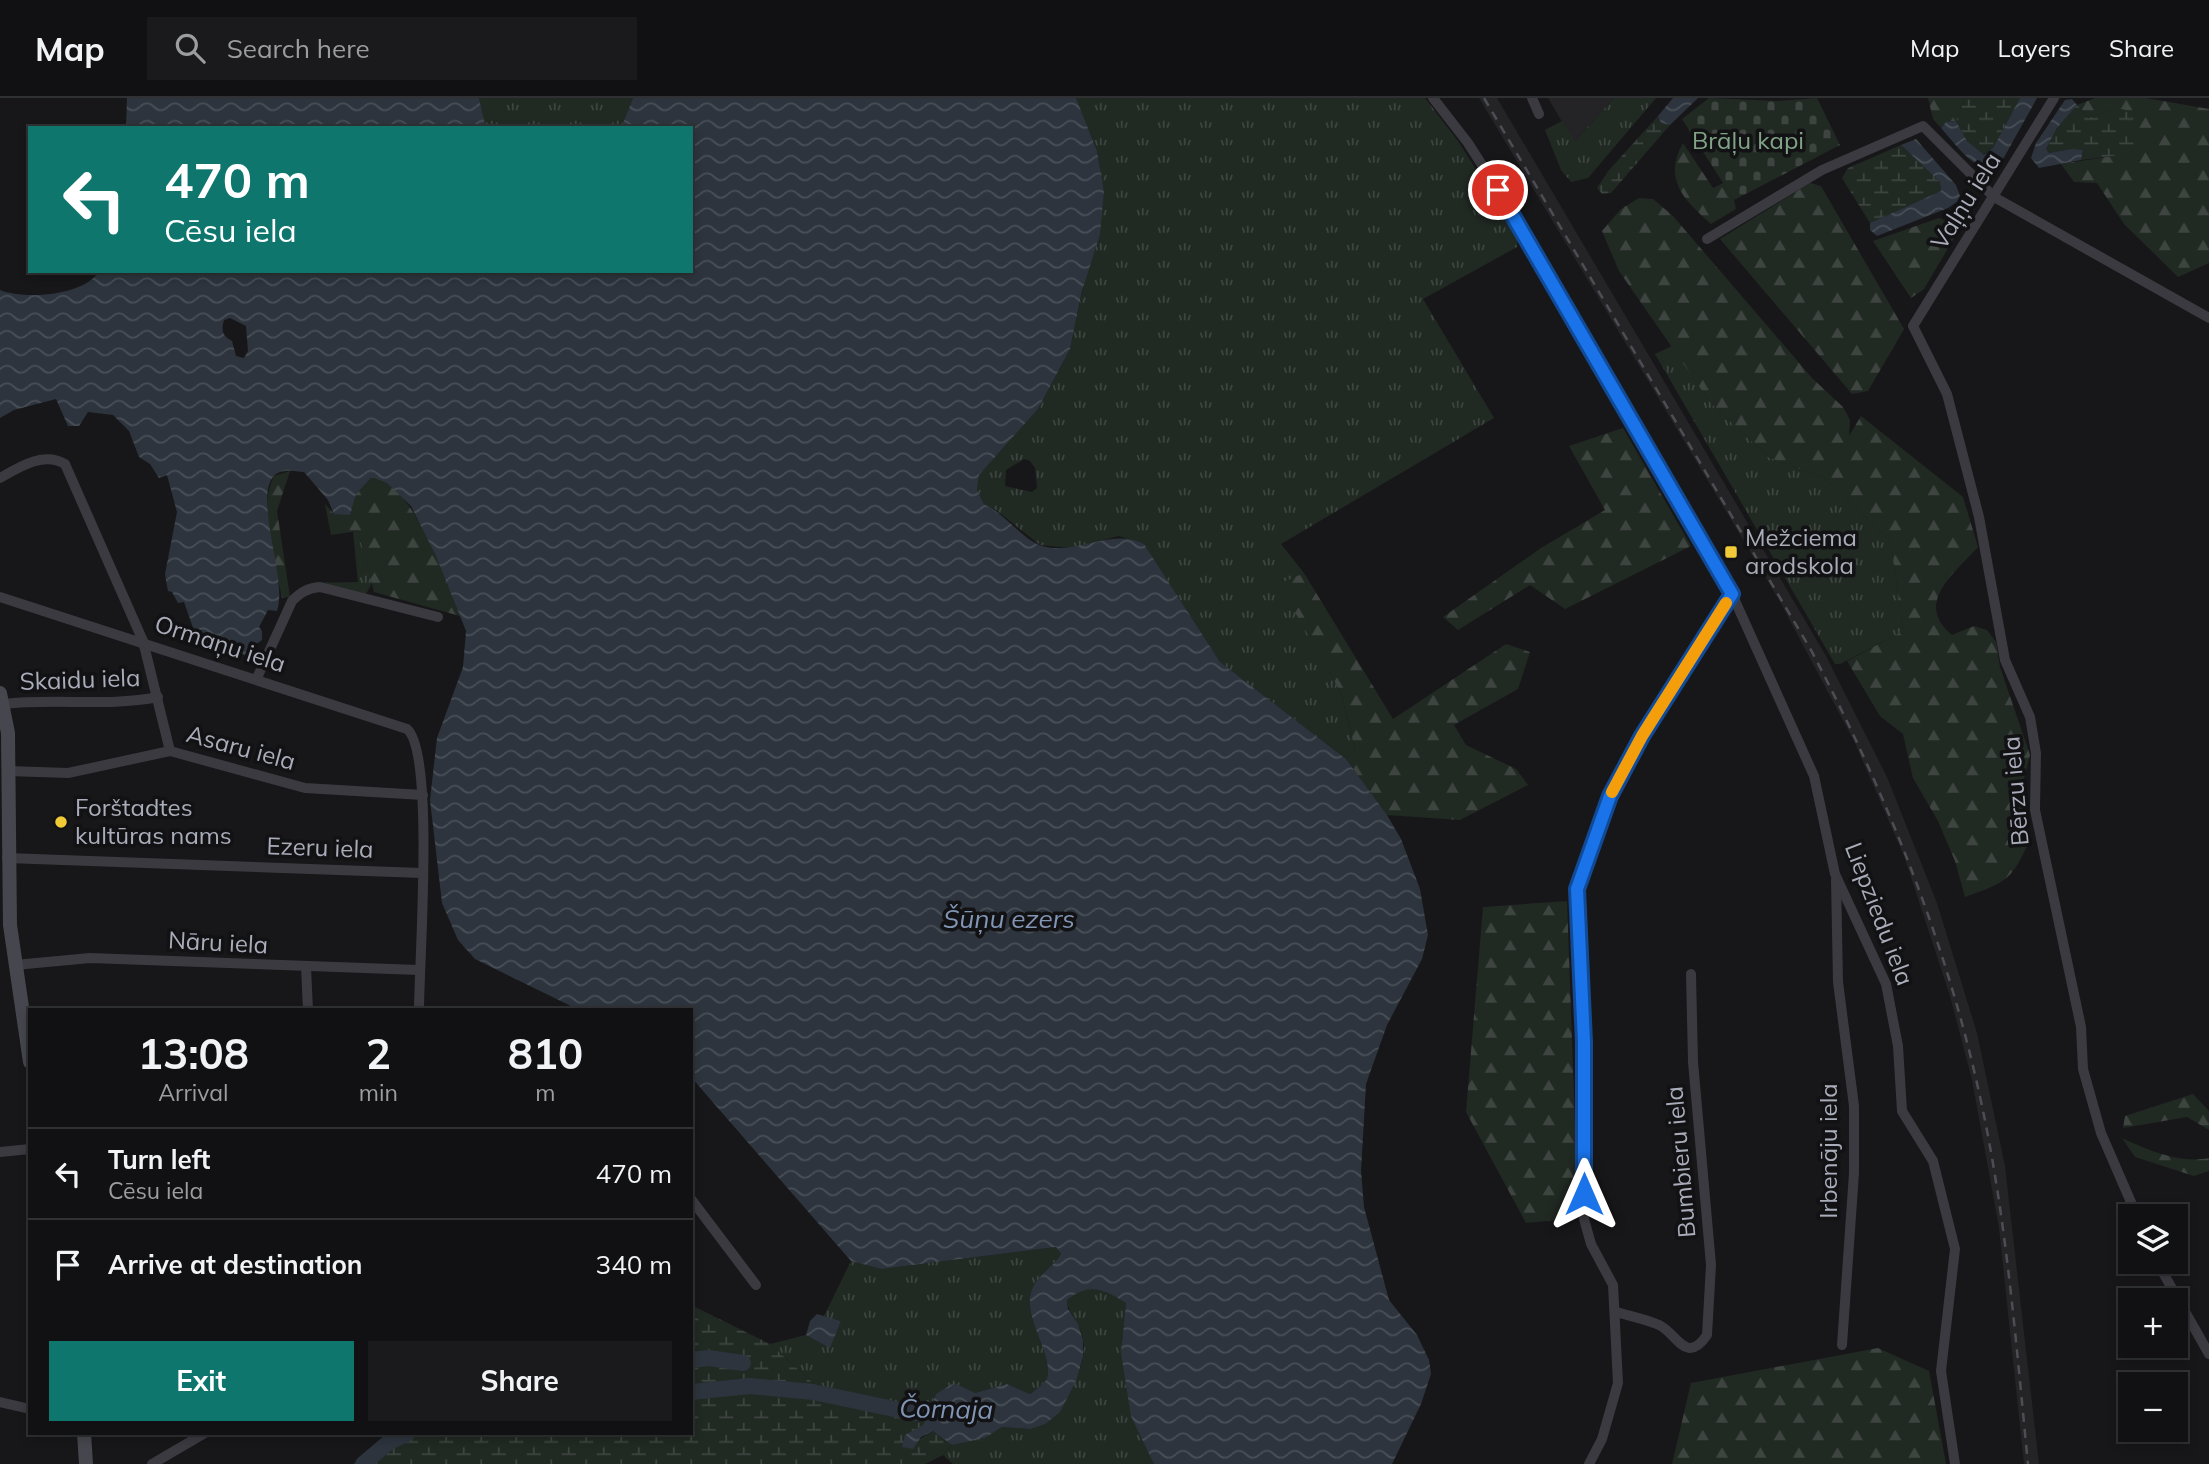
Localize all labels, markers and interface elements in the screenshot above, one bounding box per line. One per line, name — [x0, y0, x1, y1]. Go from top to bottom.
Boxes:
search box — [147, 17, 637, 80]
text: Map — [35, 28, 105, 69]
icon: search — [171, 29, 209, 67]
text: Search here — [227, 32, 370, 65]
text: Map — [1910, 33, 1959, 63]
text: Layers — [1997, 33, 2071, 63]
text: Share — [2109, 33, 2174, 63]
park label: Brāļu kapi — [1692, 125, 1804, 156]
street label: Vaļņu iela — [1924, 146, 2007, 255]
text: 470 m — [164, 149, 310, 210]
icon: left — [49, 154, 140, 245]
pin — [1468, 160, 1528, 220]
icon: arrive — [1479, 171, 1517, 209]
text: Cēsu iela — [164, 210, 297, 250]
place label: Mežciema arodskola — [1745, 522, 1857, 580]
marker: Mežciema arodskola — [1723, 544, 1739, 560]
street label: Ormaņu iela — [151, 608, 290, 679]
street label: Skaidu iela — [19, 662, 141, 696]
street label: Asaru iela — [184, 718, 299, 776]
street label: Bērzu iela — [1995, 735, 2035, 847]
place label: Forštadtes kultūras nams — [75, 792, 232, 850]
marker: Forštadtes kultūras nams — [53, 814, 69, 830]
street label: Ezeru iela — [266, 830, 374, 864]
street label: Liepziedu iela — [1839, 838, 1921, 989]
water label: Šūņu ezers — [943, 902, 1075, 935]
street label: Nāru iela — [167, 924, 269, 960]
text: 13:08 — [138, 1027, 249, 1080]
text: 2 — [366, 1027, 391, 1080]
text: 810 — [508, 1027, 583, 1080]
text: Arrival — [158, 1078, 229, 1107]
text: min — [359, 1078, 398, 1107]
text: m — [535, 1078, 556, 1107]
street label: Irbenāju iela — [1813, 1083, 1843, 1219]
street label: Bumbieru iela — [1658, 1085, 1702, 1239]
text: Turn left — [108, 1143, 210, 1176]
icon: left — [49, 1155, 87, 1193]
text: 470 m — [596, 1157, 672, 1190]
position arrow — [1547, 1157, 1621, 1231]
text: Cēsu iela — [108, 1176, 203, 1205]
map controls — [2118, 1204, 2188, 1442]
button: layers — [2118, 1204, 2188, 1274]
icon: arrive — [49, 1246, 87, 1284]
text: Arrive at destination — [108, 1248, 363, 1281]
text: 340 m — [596, 1248, 672, 1281]
button: + — [2118, 1288, 2188, 1358]
button: Exit — [49, 1341, 354, 1421]
button: Share — [368, 1341, 672, 1421]
button: − — [2118, 1372, 2188, 1442]
water label: Čornaja — [899, 1391, 993, 1426]

